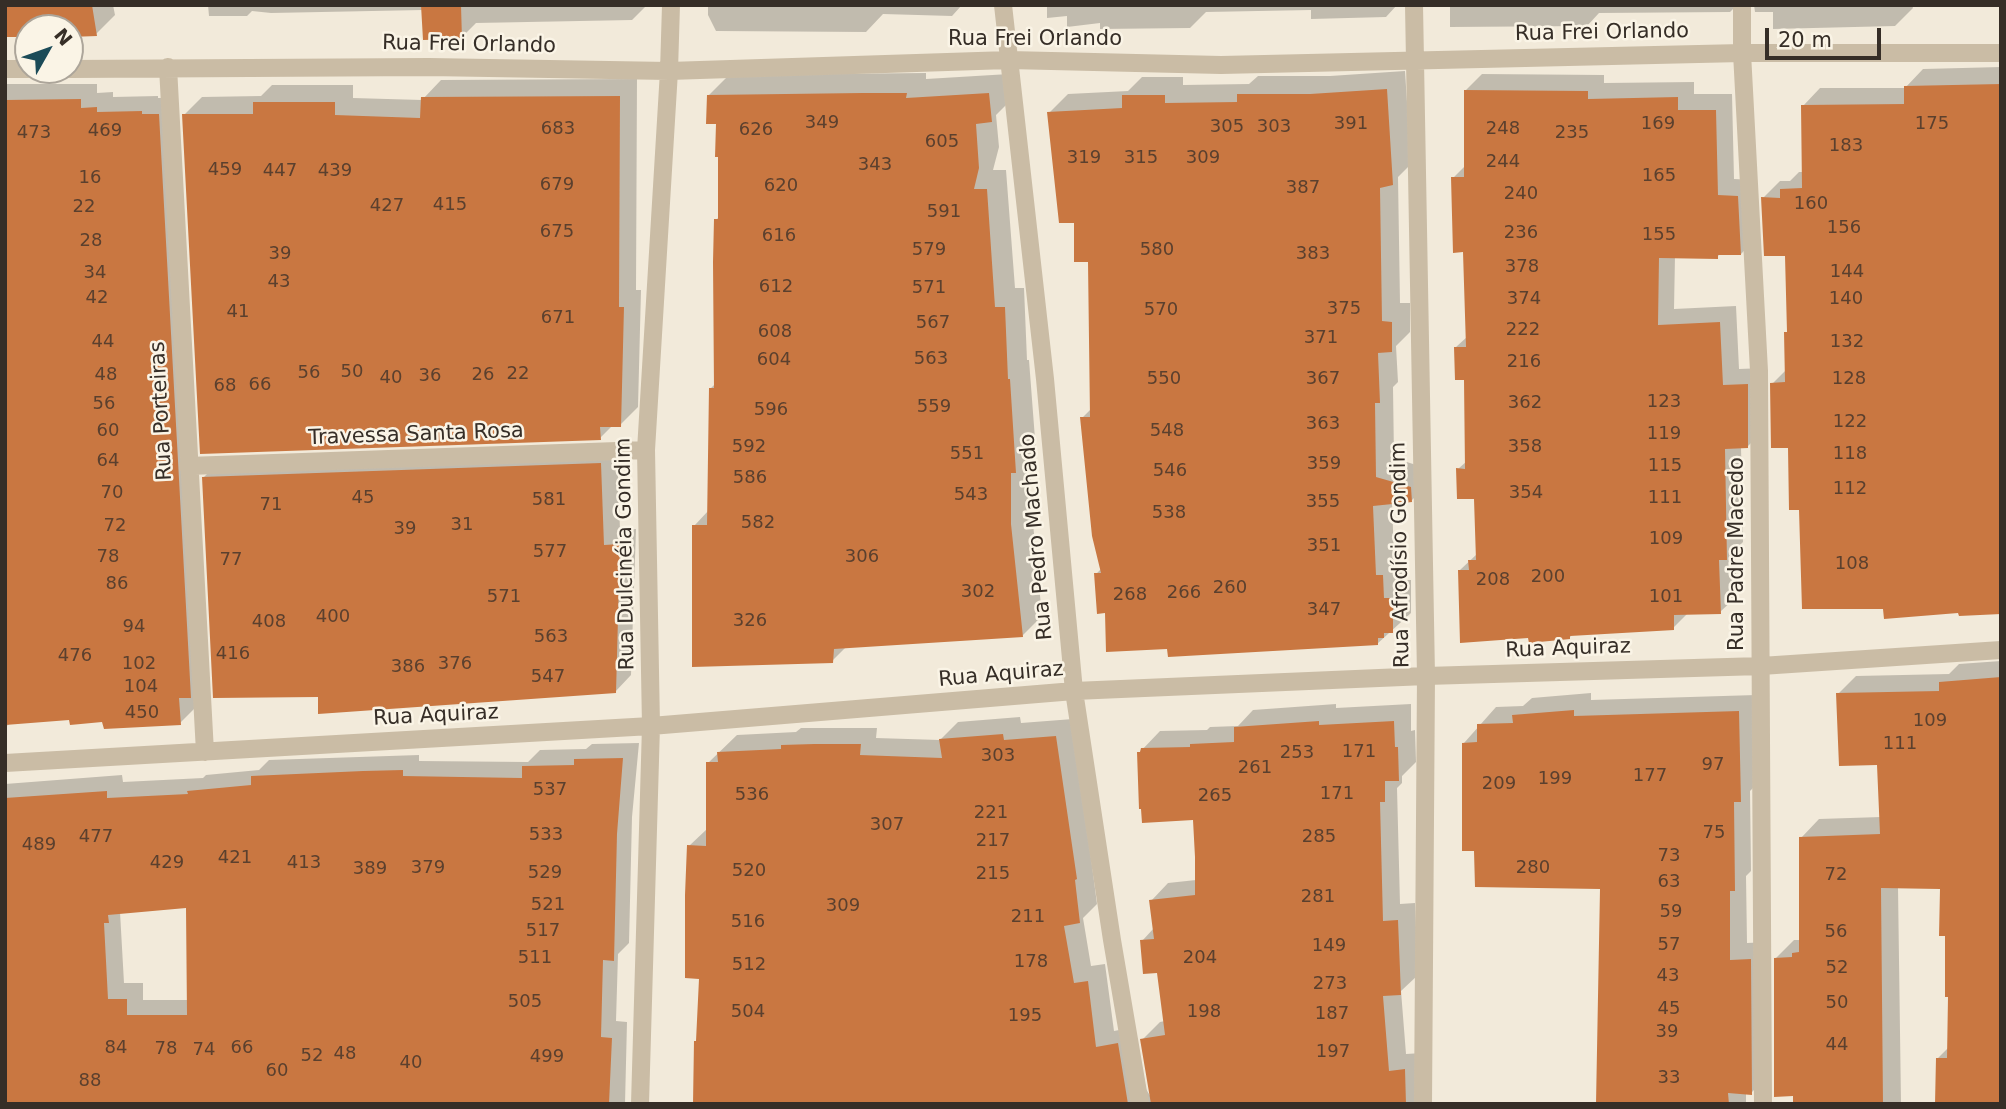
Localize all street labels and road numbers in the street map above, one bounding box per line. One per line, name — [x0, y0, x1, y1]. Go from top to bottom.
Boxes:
street label: Rua Frei Orlando — [1515, 19, 1689, 47]
street label: Rua Frei Orlando — [948, 27, 1122, 53]
street label: Rua Frei Orlando — [382, 31, 556, 59]
street label: Rua Porteiras — [146, 341, 178, 481]
street label: Travessa Santa Rosa — [308, 419, 524, 451]
street label: Rua Pedro Machado — [1015, 433, 1059, 641]
street label: Rua Dulcinéia Gondim — [611, 437, 641, 671]
street label: Rua Afrodísio Gondim — [1386, 442, 1416, 668]
street label: Rua Padre Macedo — [1725, 457, 1751, 651]
street label: Rua Aquiraz — [1505, 634, 1631, 664]
street label: Rua Aquiraz — [937, 657, 1065, 693]
street label: Rua Aquiraz — [373, 700, 499, 732]

